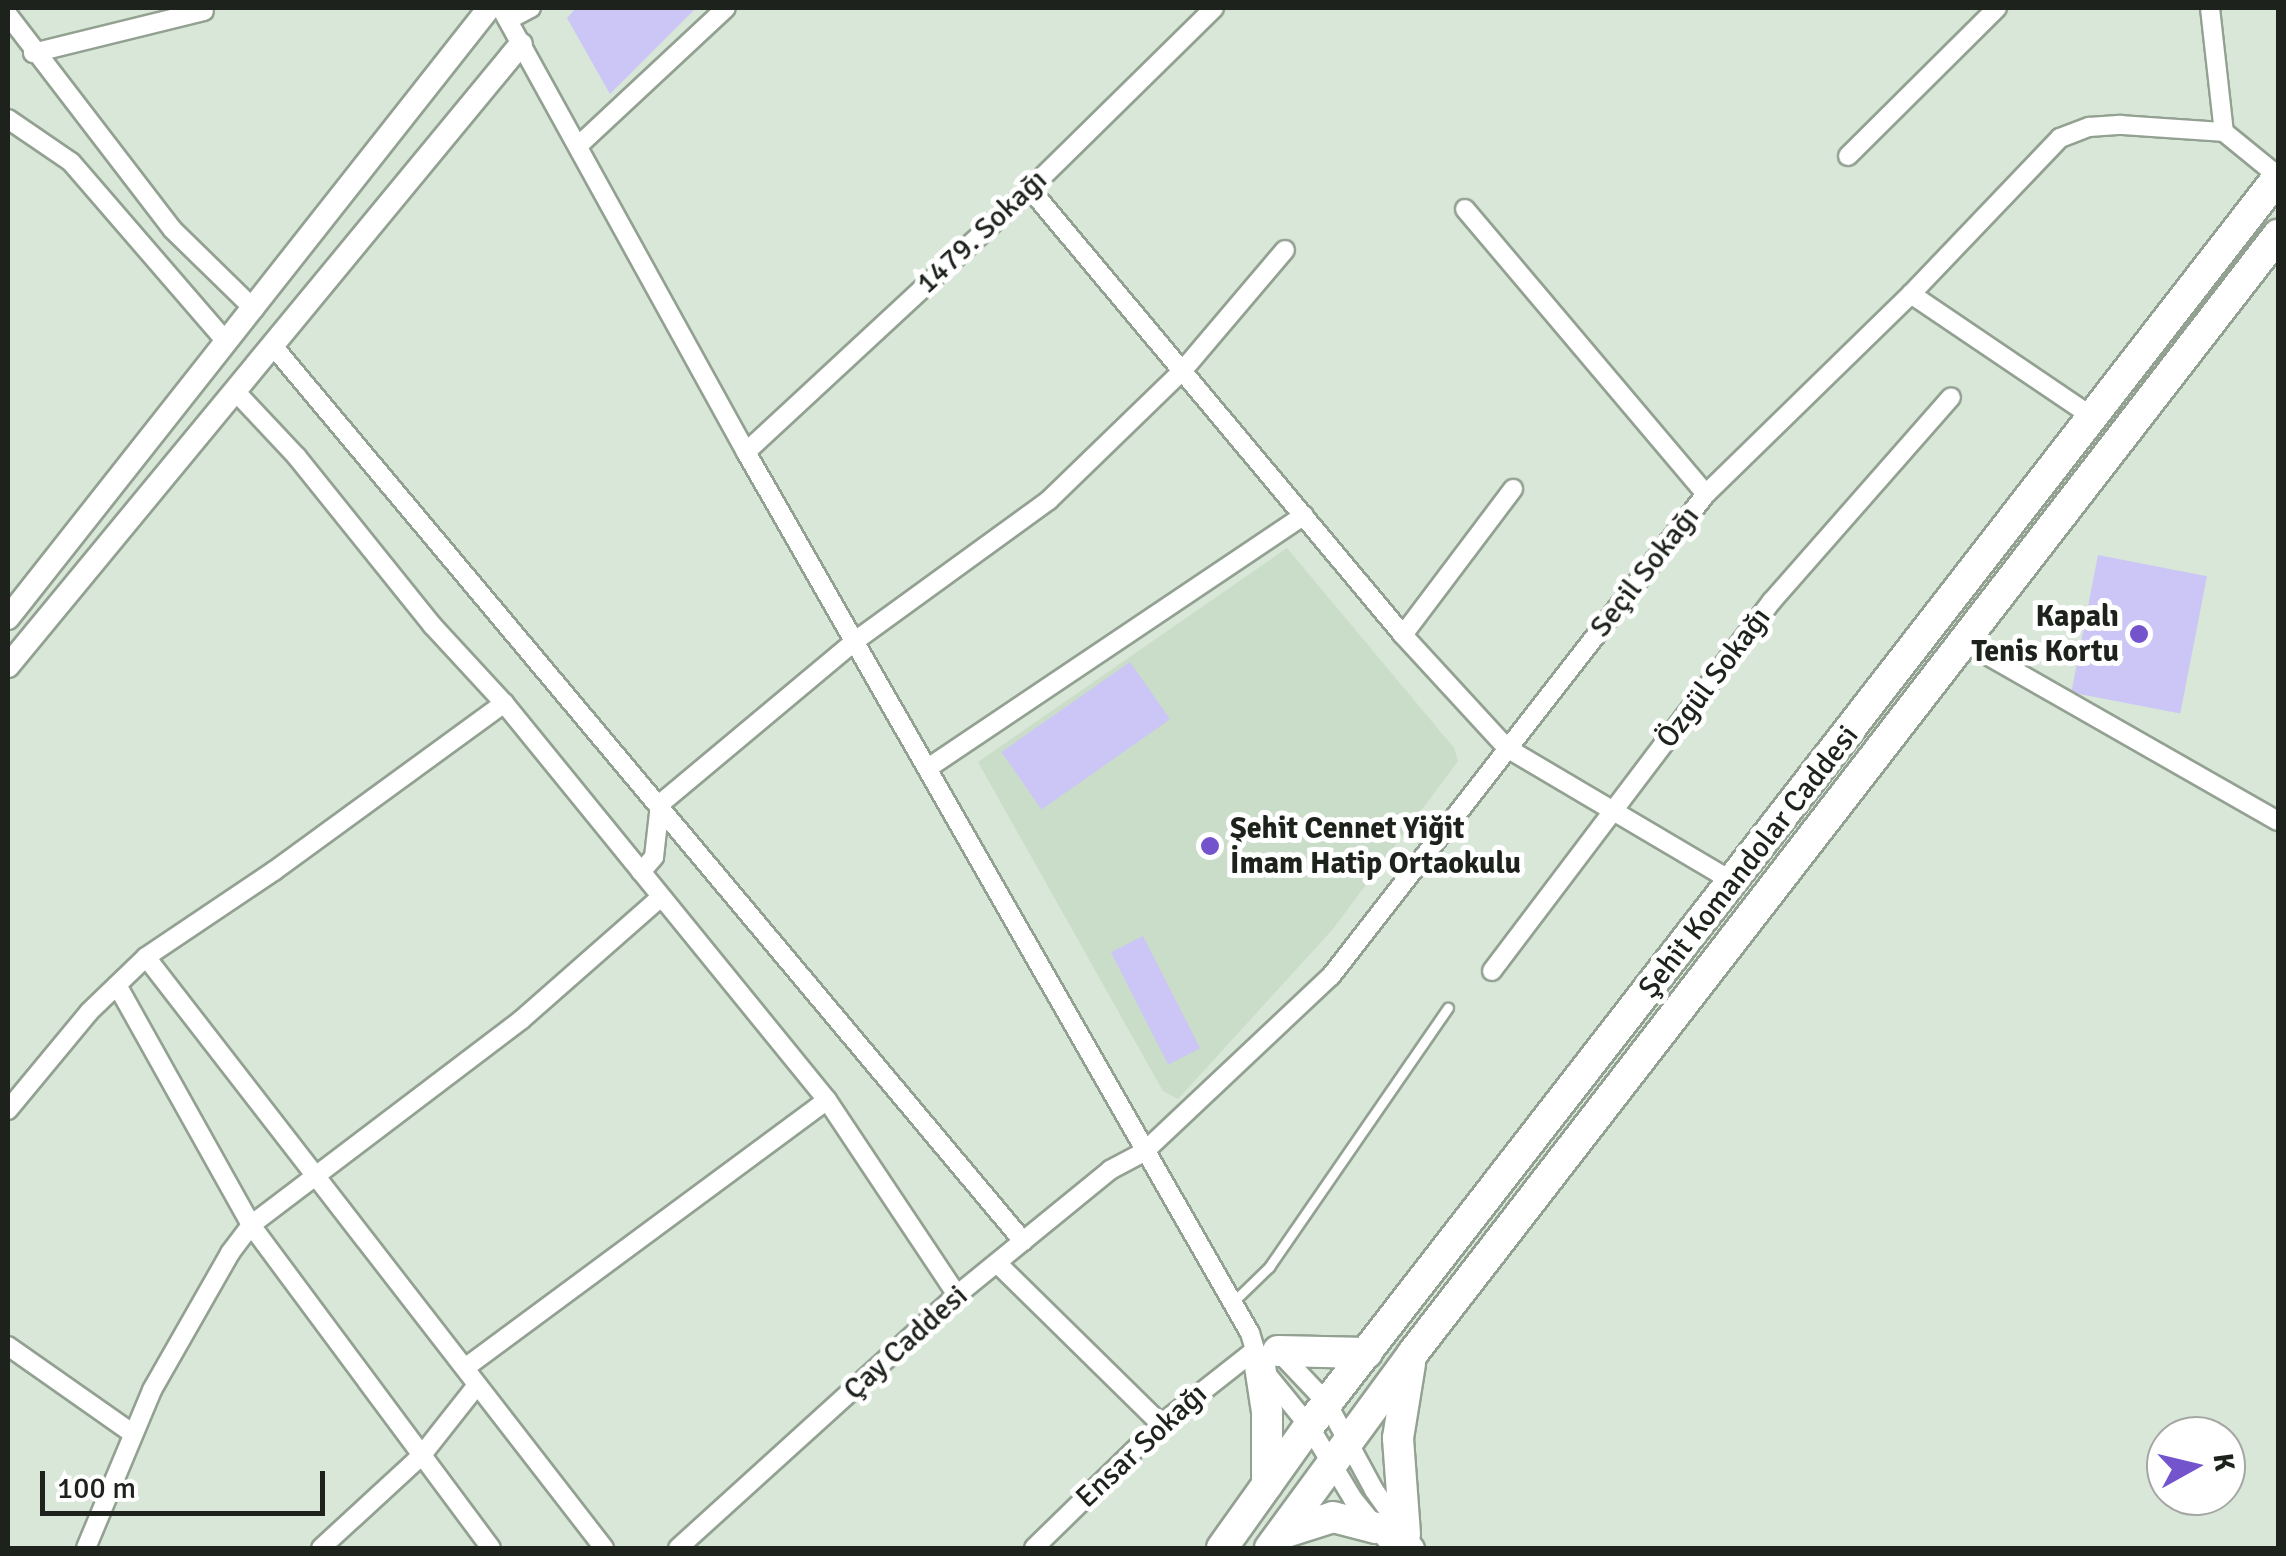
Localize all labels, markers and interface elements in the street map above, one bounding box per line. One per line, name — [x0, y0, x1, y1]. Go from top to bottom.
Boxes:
street label: 1479. Sokağı — [909, 162, 1055, 302]
street label: Seçil Sokağı — [1583, 499, 1707, 645]
place label: Kapalı Tenis Kortu — [1972, 599, 2119, 670]
street label: Özgül Sokağı — [1650, 601, 1778, 755]
marker: Kapalı Tenis Kortu — [2128, 623, 2150, 645]
street label: Şehit Komandolar Caddesi — [1631, 719, 1867, 1005]
place label: Şehit Cennet Yiğit İmam Hatip Ortaokulu — [1230, 811, 1521, 882]
marker: Şehit Cennet Yiğit İmam Hatip Ortaokulu — [1199, 835, 1221, 857]
street label: Çay Caddesi — [837, 1278, 975, 1408]
street label: Ensar Sokağı — [1069, 1376, 1215, 1516]
north arrow — [2146, 1416, 2246, 1516]
scale bar — [45, 1451, 330, 1513]
text: K — [2206, 1451, 2242, 1473]
text: 100 m — [57, 1470, 136, 1507]

